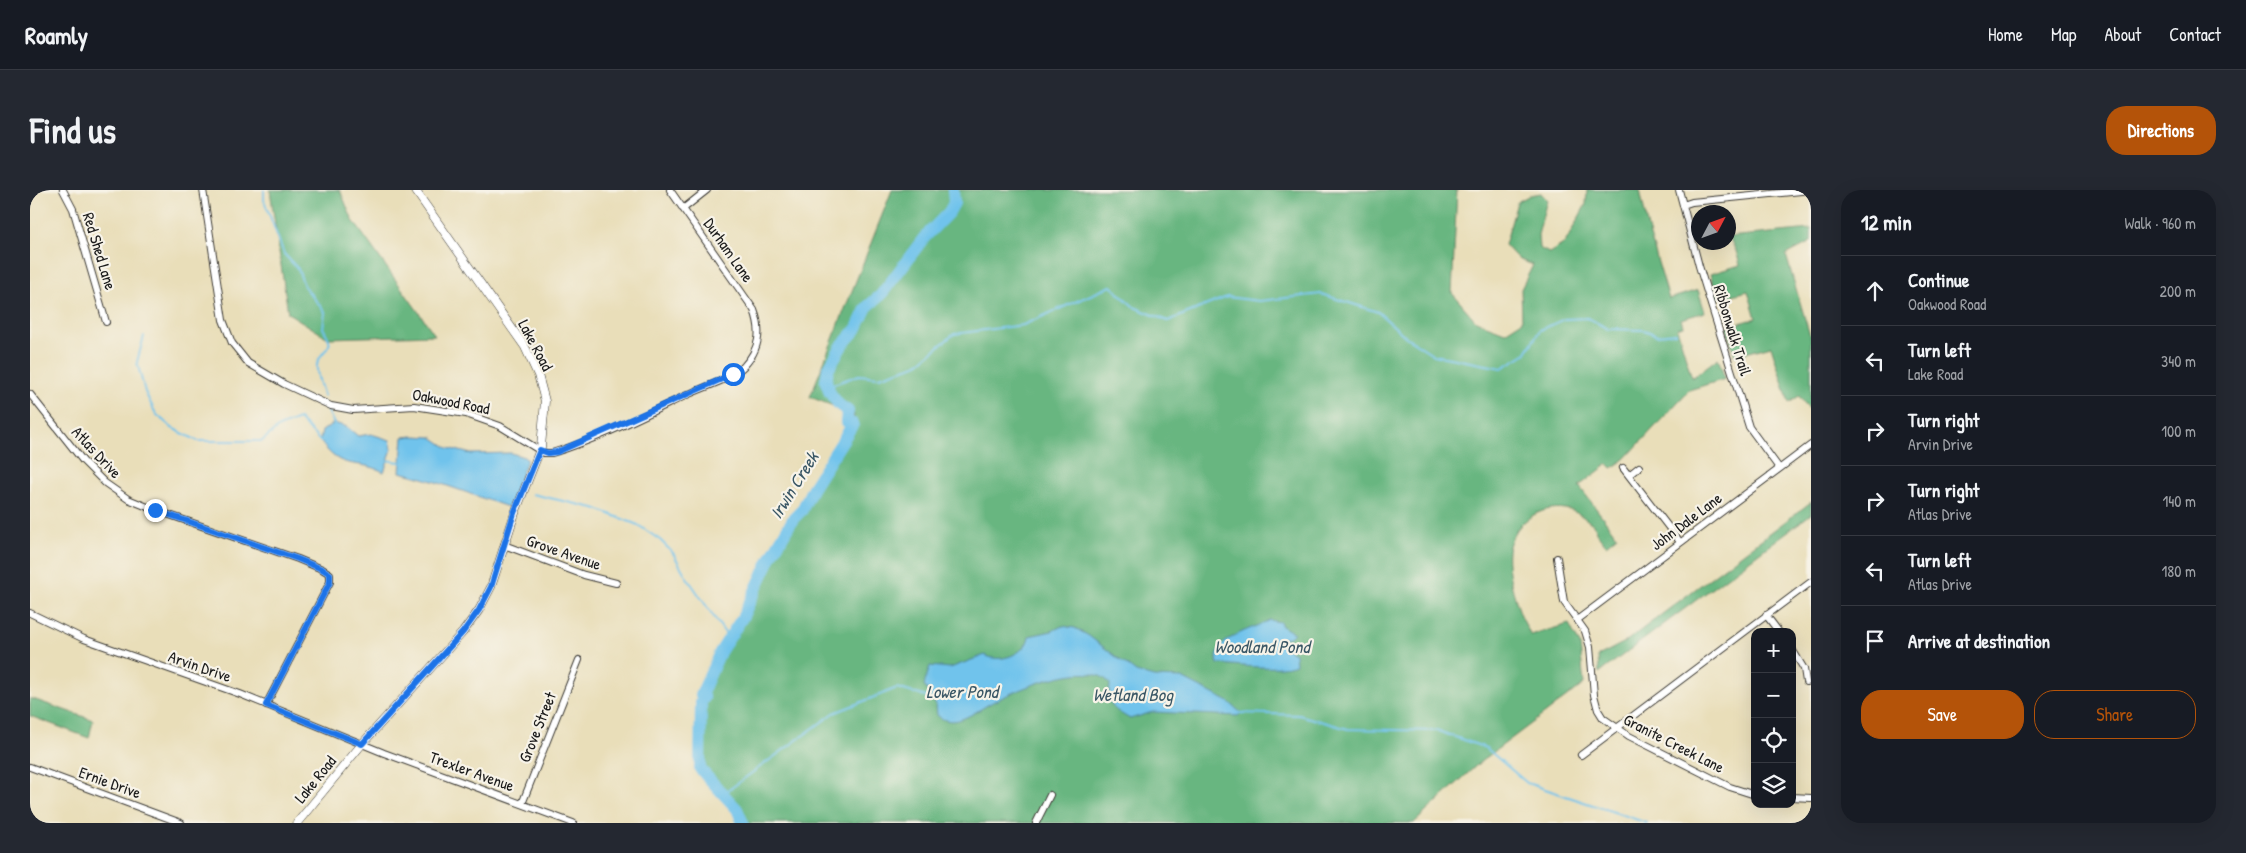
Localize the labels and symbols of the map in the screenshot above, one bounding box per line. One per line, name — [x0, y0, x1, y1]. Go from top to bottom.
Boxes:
north arrow — [1691, 205, 1736, 250]
street label: Red Shed Lane — [78, 210, 122, 293]
street label: Durham Lane — [699, 214, 759, 287]
street label: Ribbonwalk Trail — [1709, 282, 1757, 379]
street label: Lake Road — [513, 315, 559, 375]
route start — [722, 363, 745, 386]
street label: Oakwood Road — [410, 383, 492, 419]
street label: Atlas Drive — [67, 421, 127, 483]
water label: Irwin Creek — [764, 446, 825, 523]
street label: John Dale Lane — [1646, 487, 1727, 555]
route end — [144, 499, 167, 522]
street label: Grove Avenue — [524, 529, 605, 575]
water label: Woodland Pond — [1215, 634, 1312, 659]
street label: Arvin Drive — [166, 645, 235, 687]
water label: Lower Pond — [926, 679, 1001, 704]
water label: Wetland Bog — [1093, 682, 1174, 707]
street label: Grove Street — [513, 688, 561, 765]
street label: Granite Creek Lane — [1620, 708, 1729, 778]
street label: Trexler Avenue — [427, 746, 518, 797]
street label: Lake Road — [289, 751, 341, 807]
street label: Ernie Drive — [76, 761, 145, 804]

